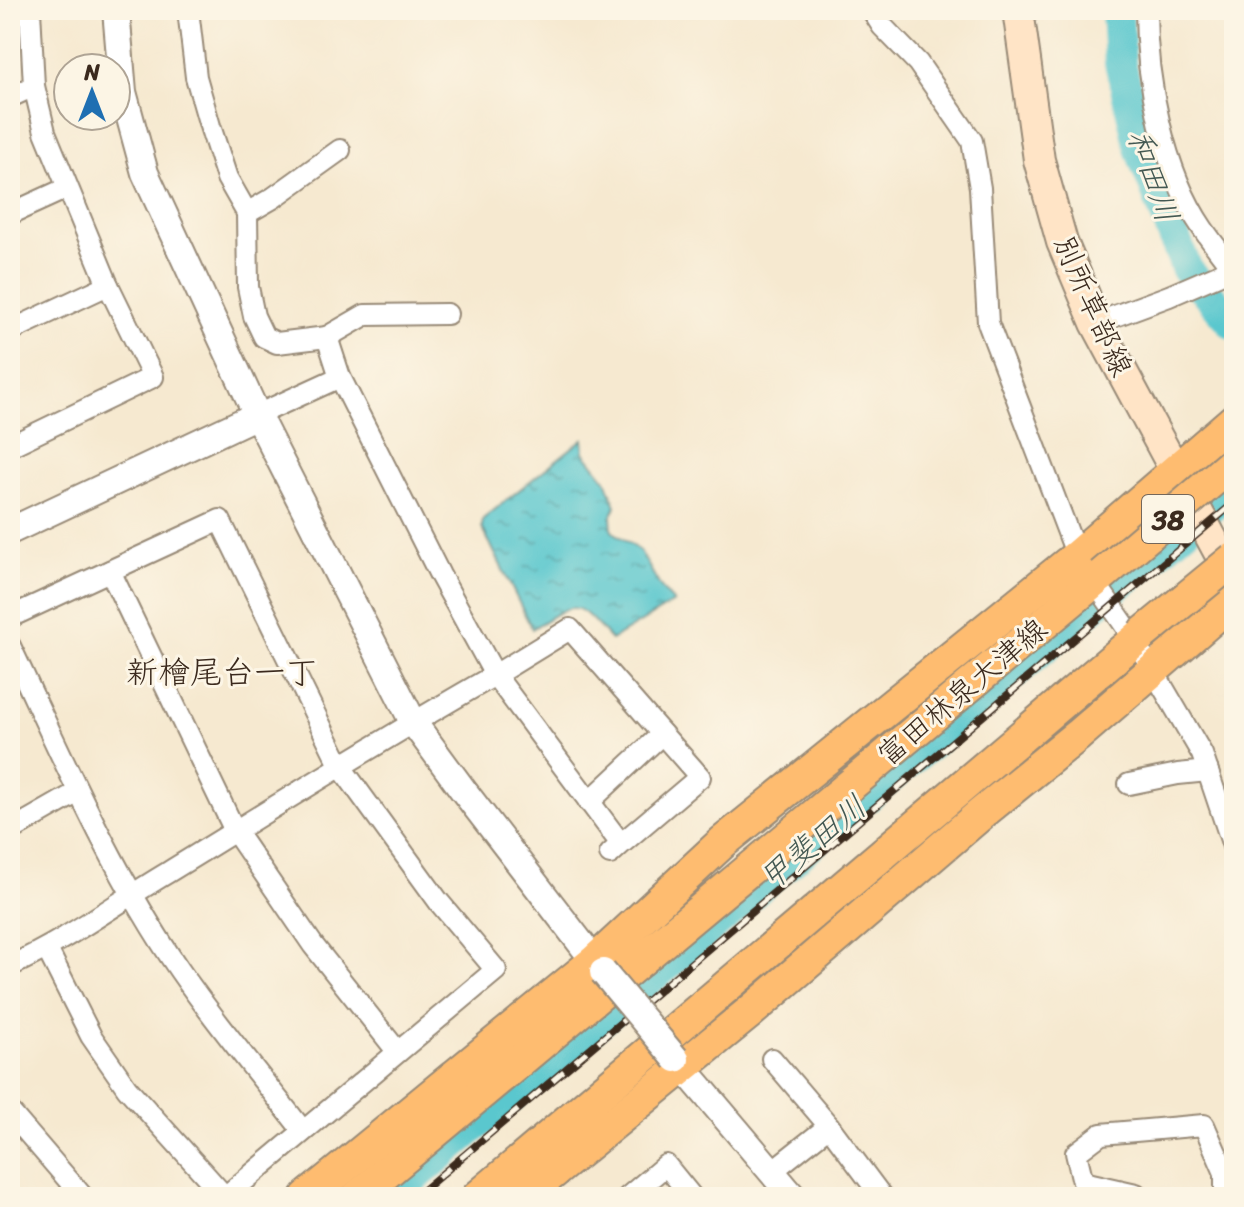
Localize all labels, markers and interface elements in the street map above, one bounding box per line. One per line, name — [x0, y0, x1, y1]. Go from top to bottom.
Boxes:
north arrow — [52, 52, 132, 132]
text: N — [83, 53, 100, 92]
water label: 和田川 — [1110, 121, 1196, 231]
street label: 別所草部線 — [1038, 227, 1148, 385]
road number: 38 — [1142, 495, 1194, 543]
street label: 富田林泉大津線 — [864, 604, 1060, 780]
district label: 新檜尾台一丁 — [126, 644, 318, 701]
water label: 甲斐田川 — [746, 780, 880, 906]

